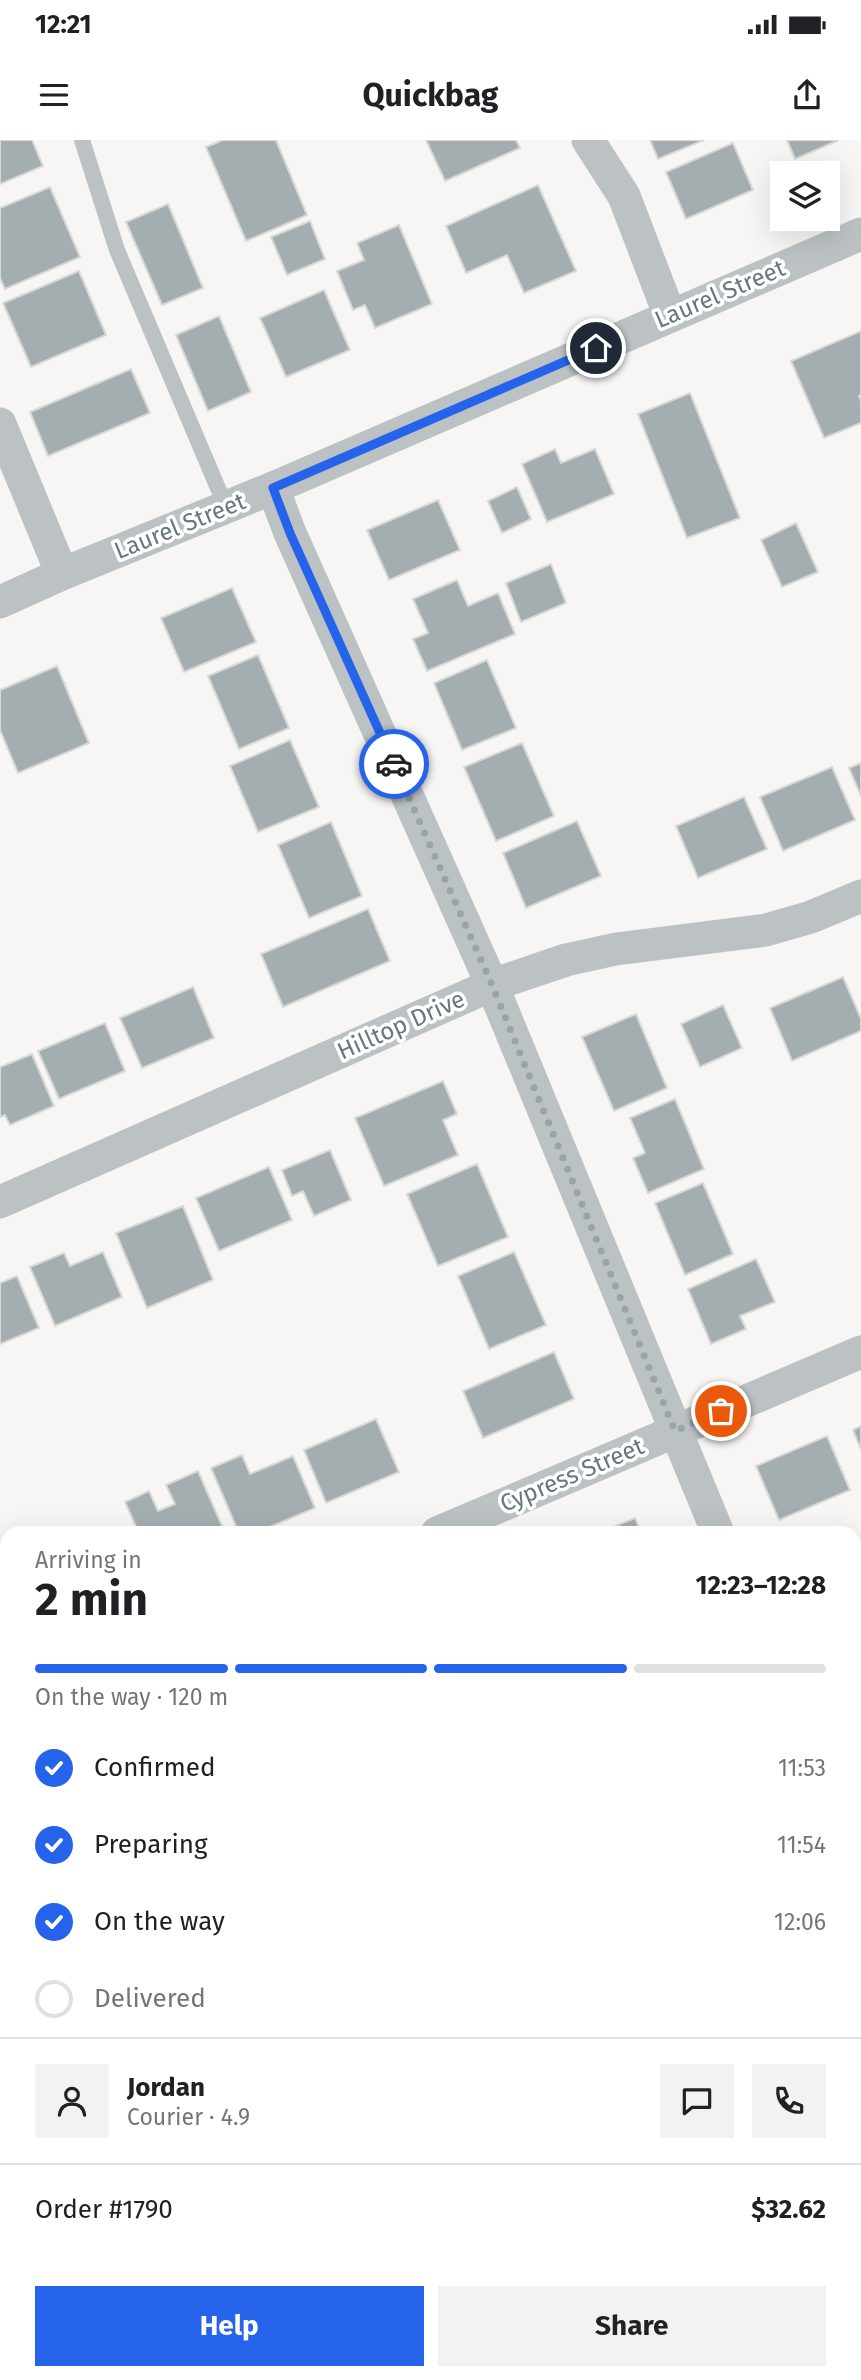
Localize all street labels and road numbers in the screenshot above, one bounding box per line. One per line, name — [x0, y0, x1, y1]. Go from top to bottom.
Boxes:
street label: Laurel Street — [651, 254, 790, 334]
street label: Laurel Street — [110, 487, 250, 565]
street label: Hilltop Drive — [333, 984, 469, 1066]
street label: Cypress Street — [496, 1432, 648, 1518]

